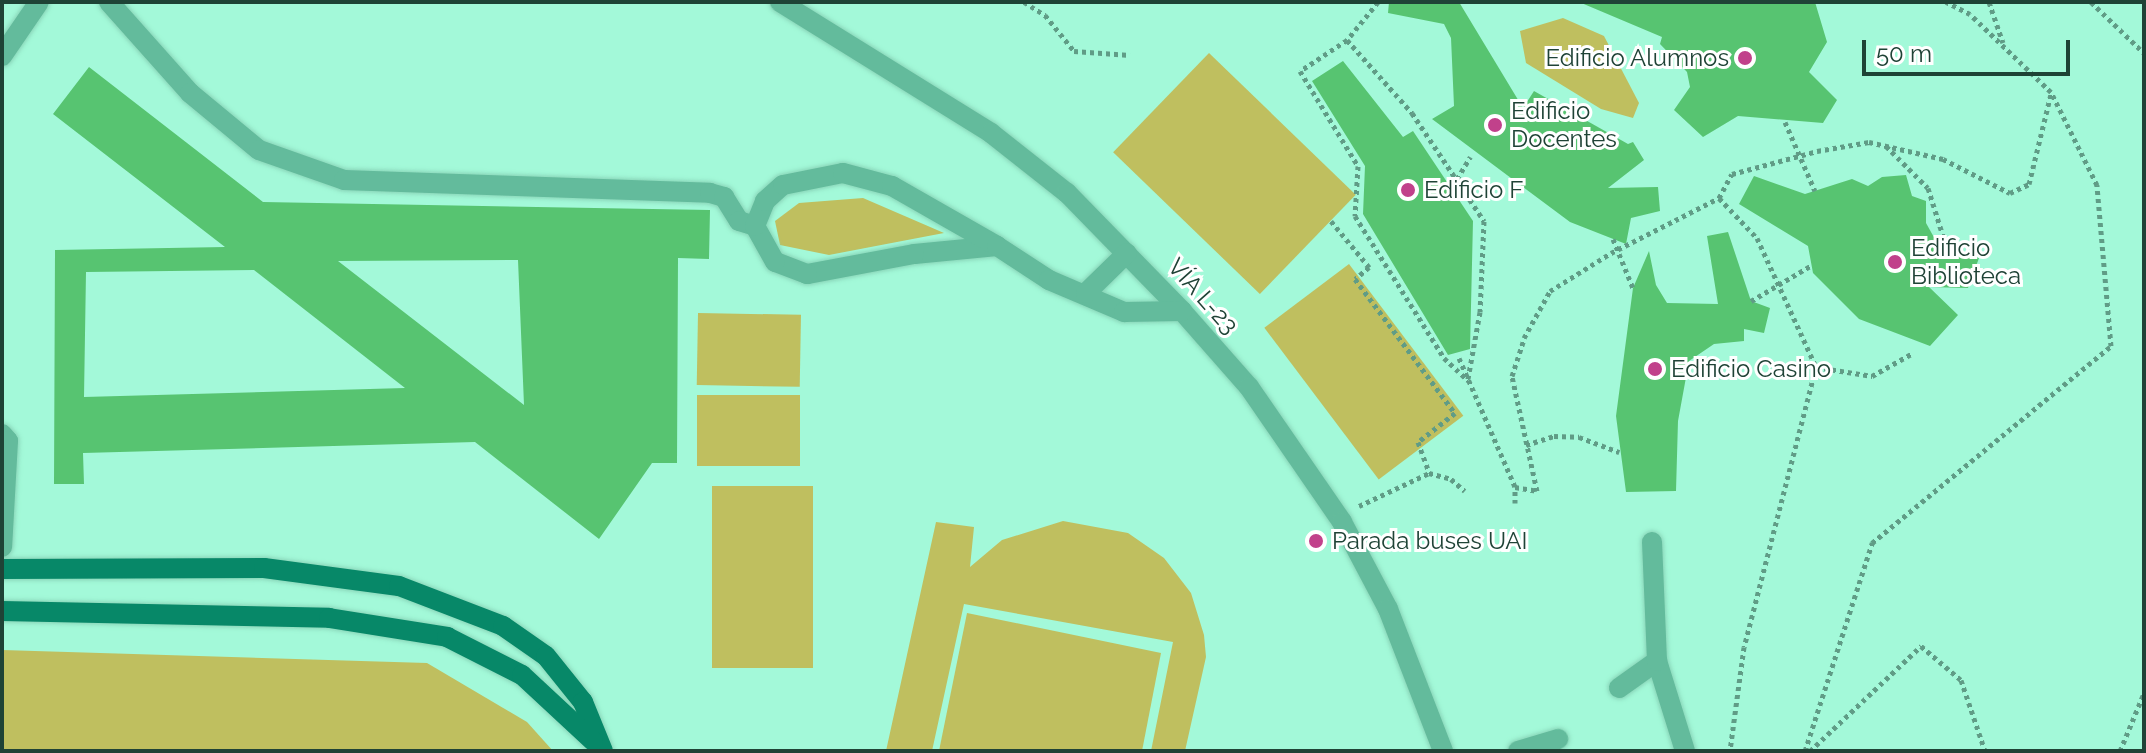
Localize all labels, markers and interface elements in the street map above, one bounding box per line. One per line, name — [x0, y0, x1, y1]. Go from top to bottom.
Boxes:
scale bar — [1866, 24, 2074, 74]
text: 50 m — [1876, 39, 1932, 68]
place label: Edificio Alumnos — [1545, 44, 1729, 72]
marker: Edificio Alumnos — [1736, 49, 1754, 67]
place label: Edificio Docentes — [1511, 97, 1617, 153]
marker: Edificio Docentes — [1486, 116, 1504, 134]
place label: Edificio F — [1424, 176, 1523, 204]
marker: Edificio F — [1399, 181, 1417, 199]
place label: Edificio Biblioteca — [1911, 234, 2021, 290]
street label: VÍA L-23 — [1161, 252, 1245, 340]
marker: Edificio Biblioteca — [1886, 253, 1904, 271]
place label: Edificio Casino — [1671, 355, 1831, 383]
marker: Edificio Casino — [1646, 360, 1664, 378]
place label: Parada buses UAI — [1332, 527, 1528, 555]
marker: Parada buses UAI — [1307, 532, 1325, 550]

